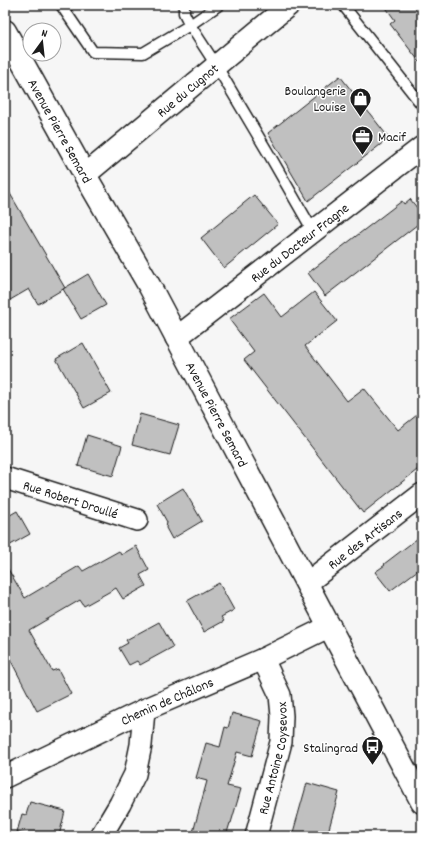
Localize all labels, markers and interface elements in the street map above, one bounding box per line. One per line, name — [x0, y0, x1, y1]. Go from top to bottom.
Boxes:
north arrow — [22, 22, 62, 62]
text: N — [39, 26, 49, 43]
street label: Rue du Cugnot — [153, 60, 224, 123]
street label: Avenue Pierre Semard — [22, 76, 96, 188]
place label: Boulangerie Louise — [285, 82, 346, 118]
shop icon: Boulangerie Louise — [348, 85, 374, 118]
office icon: Macif — [350, 123, 376, 156]
place label: Macif — [378, 128, 407, 148]
street label: Rue du Docteur Fragne — [247, 199, 354, 289]
street label: Avenue Pierre Semard — [179, 359, 251, 471]
street label: Rue Robert Droullé — [20, 476, 120, 525]
street label: Rue des Artisans — [324, 505, 408, 575]
street label: Chemin de Châlons — [118, 673, 217, 732]
street label: Rue Antoine Coysevox — [254, 701, 294, 817]
bus stop icon: Stalingrad — [360, 734, 386, 767]
place label: Stalingrad — [303, 739, 358, 759]

